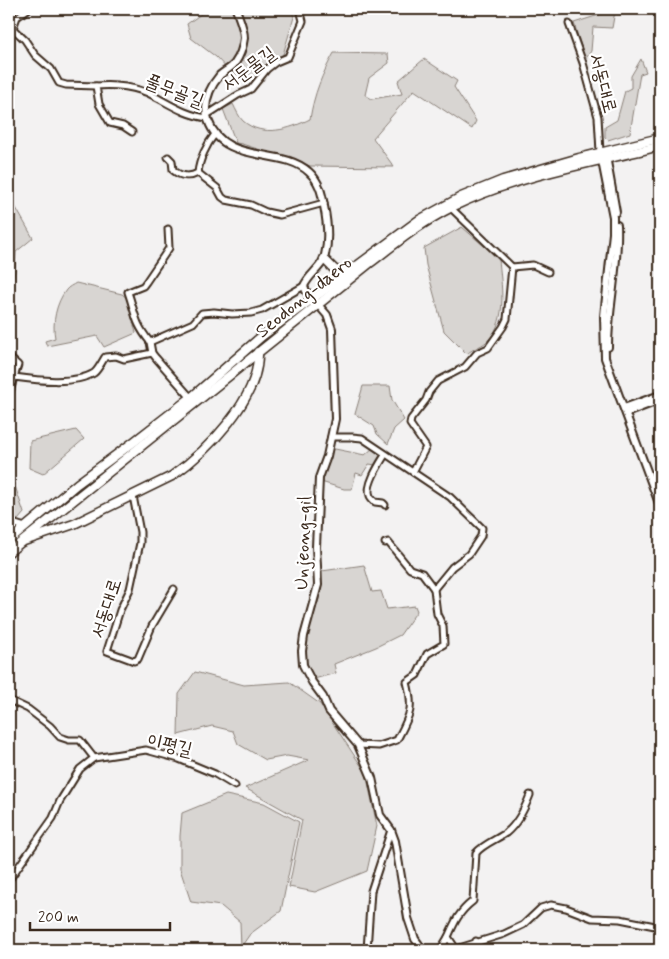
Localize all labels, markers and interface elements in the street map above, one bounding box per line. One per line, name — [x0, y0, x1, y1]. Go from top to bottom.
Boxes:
street label: 서둔물길 — [217, 41, 281, 98]
street label: 서동대로 — [583, 51, 623, 116]
street label: 풀무골길 — [141, 69, 207, 114]
street label: Seodong-daero — [250, 250, 358, 345]
street label: Unjeong-gil — [289, 495, 319, 591]
street label: 서동대로 — [85, 576, 128, 641]
street label: 이평길 — [145, 728, 195, 763]
scale bar — [30, 899, 170, 931]
text: 200 m — [38, 908, 79, 928]

